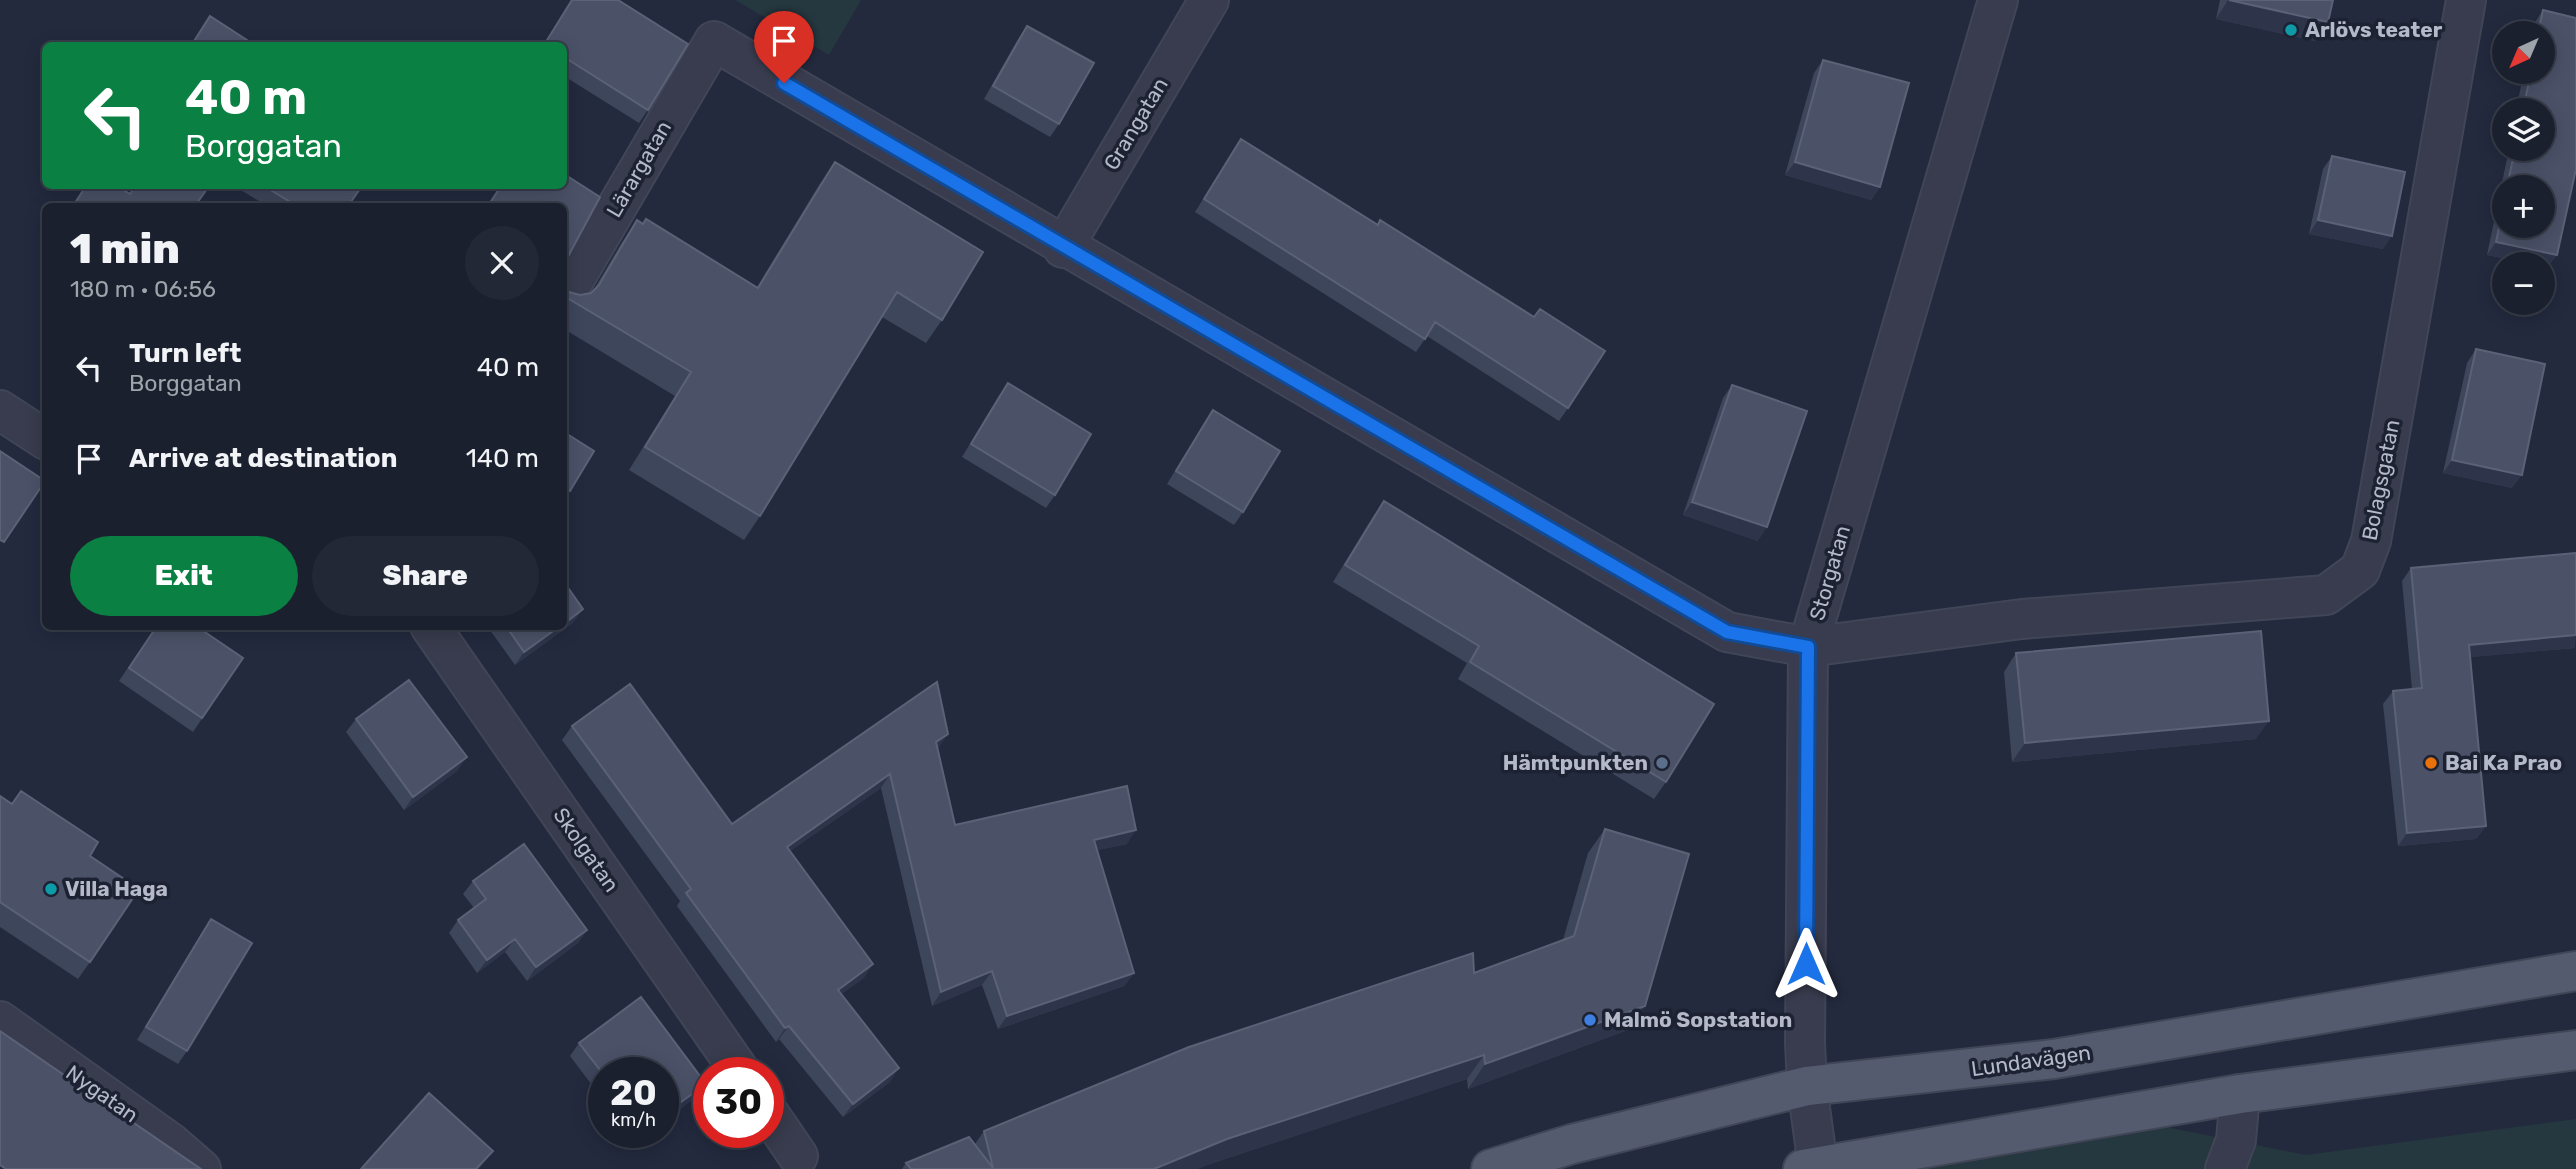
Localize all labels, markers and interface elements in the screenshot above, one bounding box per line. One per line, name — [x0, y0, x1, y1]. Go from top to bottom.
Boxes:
pin — [754, 11, 814, 83]
place label: Arlövs teater — [2305, 17, 2443, 42]
north arrow — [2492, 21, 2555, 84]
map controls — [2492, 21, 2555, 315]
icon: arrive — [765, 22, 803, 60]
marker: Arlövs teater — [2283, 22, 2299, 38]
text: 40 m — [185, 68, 307, 126]
icon: left — [70, 70, 161, 161]
street label: Grangatan — [1098, 73, 1173, 174]
button: layers — [2492, 98, 2555, 161]
street label: Lärargatan — [601, 116, 676, 221]
text: Borggatan — [185, 127, 342, 165]
button: + — [2492, 175, 2555, 238]
text: 1 min — [70, 224, 180, 274]
button: close — [465, 226, 539, 300]
button: − — [2492, 252, 2555, 315]
text: 180 m · 06:56 — [70, 275, 216, 303]
text: Turn left — [129, 338, 241, 369]
icon: left — [70, 349, 108, 387]
text: 40 m — [477, 352, 539, 383]
text: Borggatan — [129, 369, 242, 397]
street label: Bolagsgatan — [2357, 417, 2404, 542]
icon: arrive — [70, 440, 108, 478]
text: Arrive at destination — [129, 443, 397, 474]
text: 140 m — [466, 443, 539, 474]
street label: Storgatan — [1804, 522, 1855, 623]
button: Exit — [70, 536, 298, 616]
button: Share — [312, 536, 539, 616]
place label: Hämtpunkten — [1503, 750, 1648, 775]
place label: Bai Ka Prao — [2445, 750, 2562, 775]
marker: Hämtpunkten — [1654, 755, 1670, 771]
marker: Bai Ka Prao — [2423, 755, 2439, 771]
street label: Skolgatan — [548, 803, 624, 897]
place label: Villa Haga — [65, 876, 168, 901]
marker: Villa Haga — [43, 881, 59, 897]
position arrow — [1769, 927, 1843, 1001]
place label: Malmö Sopstation — [1604, 1007, 1792, 1032]
marker: Malmö Sopstation — [1582, 1012, 1598, 1028]
street label: Lundavägen — [1969, 1040, 2092, 1081]
speed limit sign: 30 — [693, 1057, 784, 1148]
street label: Nygatan — [61, 1060, 143, 1127]
text: 20 — [610, 1072, 657, 1114]
text: km/h — [611, 1109, 656, 1131]

